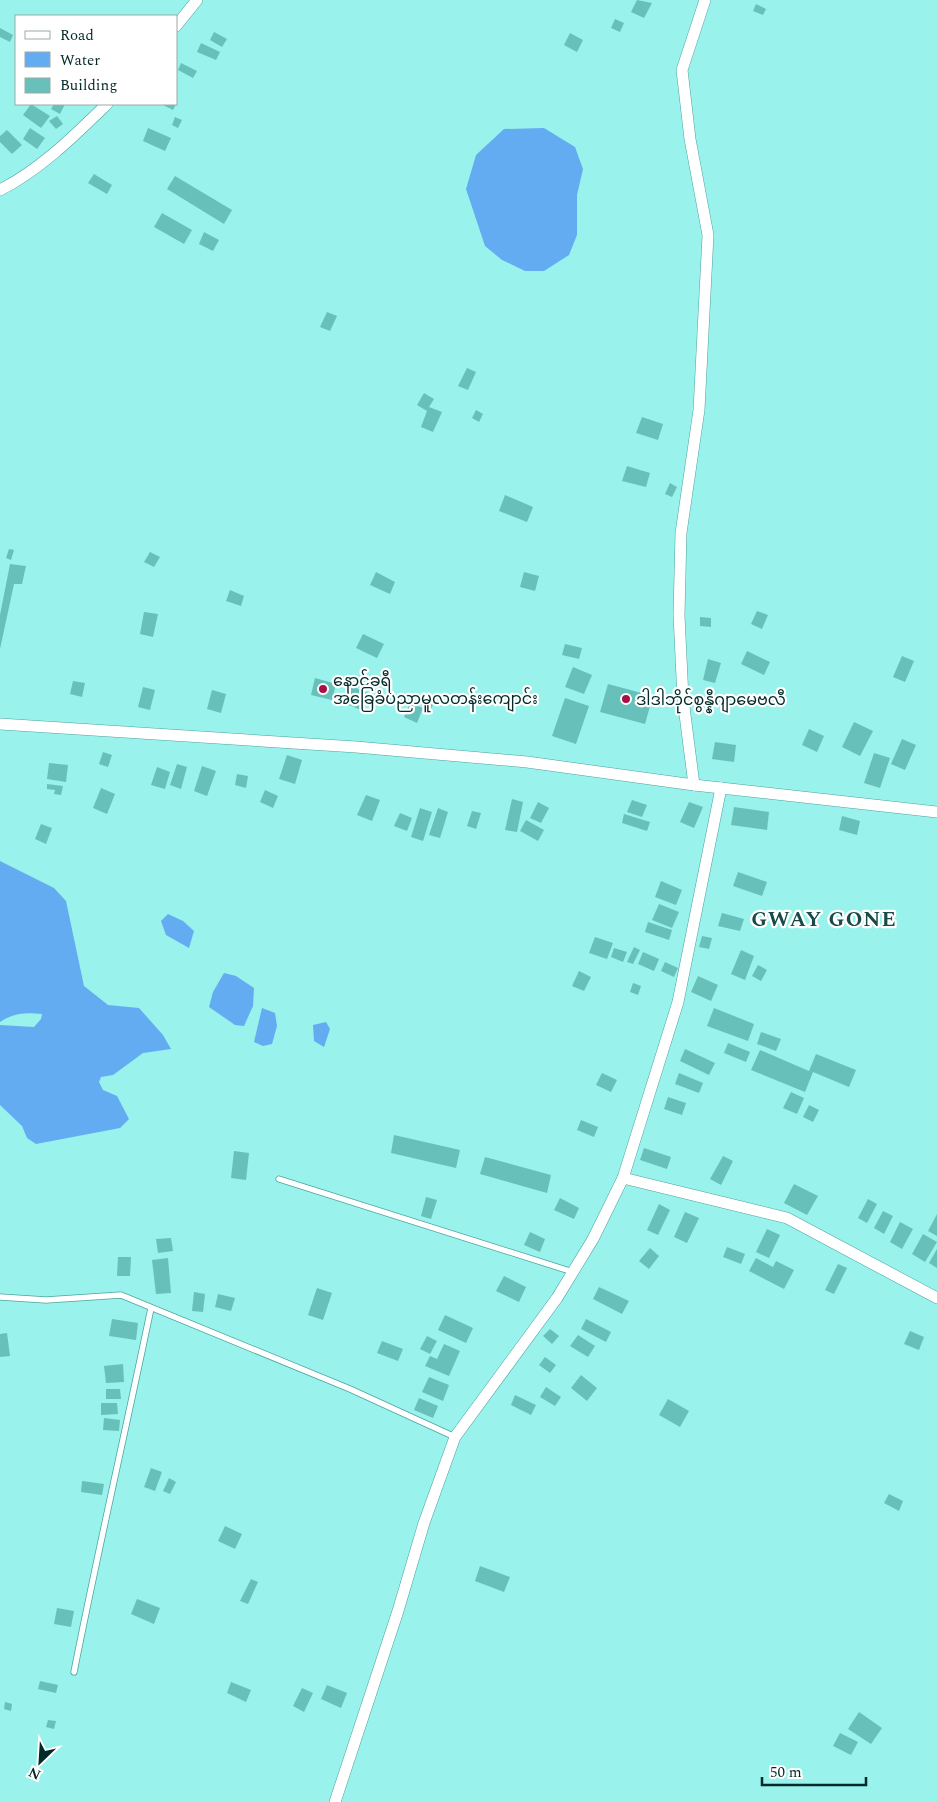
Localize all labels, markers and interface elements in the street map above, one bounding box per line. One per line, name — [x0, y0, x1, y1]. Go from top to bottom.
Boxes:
legend — [15, 15, 178, 105]
text: Road — [60, 24, 94, 47]
text: Water — [60, 49, 100, 72]
text: Building — [60, 74, 117, 97]
place label: နောင်ခရီ အခြေခံပညာမူလတန်းကျောင်း — [333, 669, 538, 713]
marker: နောင်ခရီ အခြေခံပညာမူလတန်းကျောင်း — [317, 683, 329, 695]
place label: ဒါဒါဘိုင်စွန္နီဂျာမေဗလီ — [636, 688, 786, 714]
marker: ဒါဒါဘိုင်စွန္နီဂျာမေဗလီ — [620, 693, 632, 705]
district label: GWAY GONE — [751, 904, 897, 936]
north arrow — [15, 1737, 65, 1787]
scale bar — [762, 1754, 866, 1786]
text: N — [25, 1761, 44, 1785]
text: 50 m — [770, 1761, 802, 1784]

